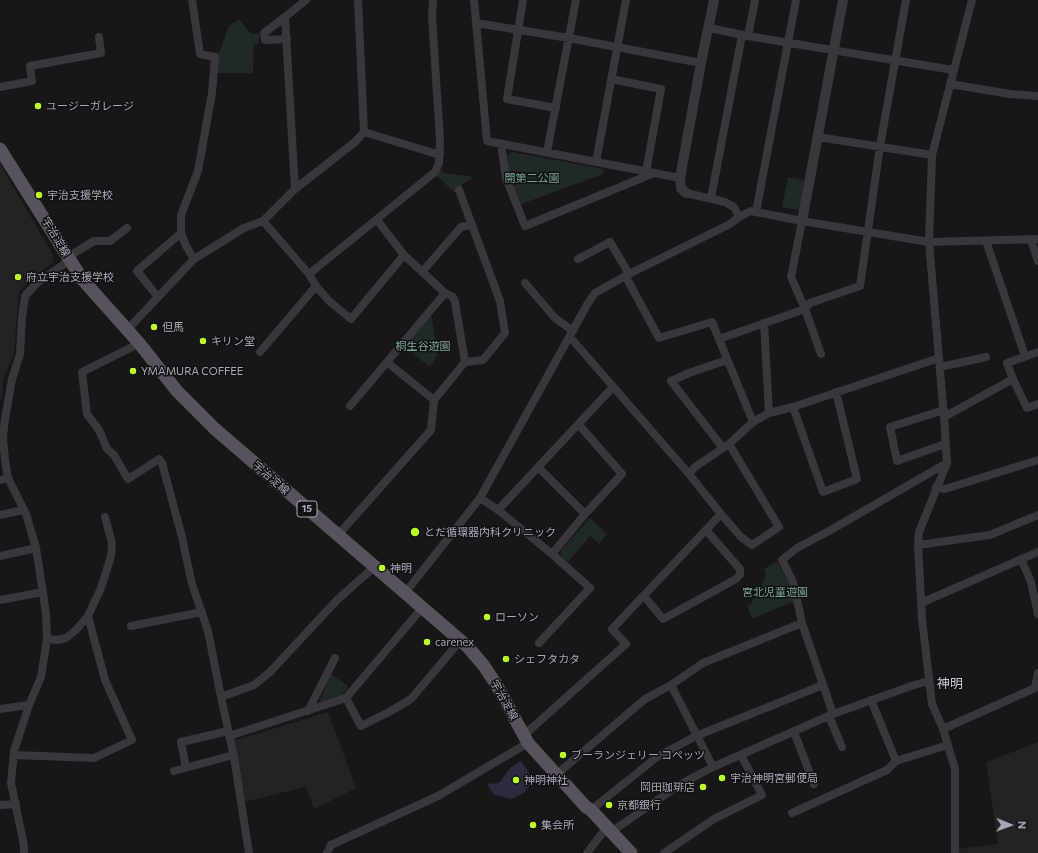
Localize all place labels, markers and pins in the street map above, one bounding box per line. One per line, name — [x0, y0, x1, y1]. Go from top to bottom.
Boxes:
place label: ユージーガレージ — [46, 99, 134, 113]
marker: ユージーガレージ — [33, 101, 43, 111]
place label: 宇治支援学校 — [47, 188, 113, 202]
marker: 宇治支援学校 — [34, 190, 44, 200]
place label: 府立宇治支援学校 — [26, 270, 114, 284]
marker: 府立宇治支援学校 — [13, 272, 23, 282]
place label: 但馬 — [162, 320, 184, 334]
marker: 但馬 — [149, 322, 159, 332]
place label: キリン堂 — [211, 334, 255, 348]
marker: キリン堂 — [198, 336, 208, 346]
place label: YMAMURA COFFEE — [141, 364, 243, 378]
marker: YMAMURA COFFEE — [128, 366, 138, 376]
place label: とだ循環器内科クリニック — [424, 525, 556, 539]
marker: とだ循環器内科クリニック — [409, 526, 421, 538]
place label: 神明 — [390, 561, 412, 575]
marker: 神明 — [377, 563, 387, 573]
place label: ローソン — [495, 610, 539, 624]
marker: ローソン — [482, 612, 492, 622]
place label: carenex — [435, 635, 474, 649]
marker: carenex — [422, 637, 432, 647]
place label: シェフタカタ — [514, 652, 580, 666]
marker: シェフタカタ — [501, 654, 511, 664]
place label: ブーランジェリー コペッツ — [571, 748, 705, 762]
marker: ブーランジェリー コペッツ — [558, 750, 568, 760]
place label: 宇治神明宮郵便局 — [730, 771, 818, 785]
place label: 神明神社 — [524, 773, 568, 787]
marker: 宇治神明宮郵便局 — [717, 773, 727, 783]
marker: 神明神社 — [511, 775, 521, 785]
place label: 岡田珈琲店 — [640, 780, 695, 794]
marker: 岡田珈琲店 — [698, 782, 708, 792]
place label: 京都銀行 — [617, 798, 661, 812]
marker: 京都銀行 — [604, 800, 614, 810]
place label: 集会所 — [541, 818, 574, 832]
marker: 集会所 — [528, 820, 538, 830]

